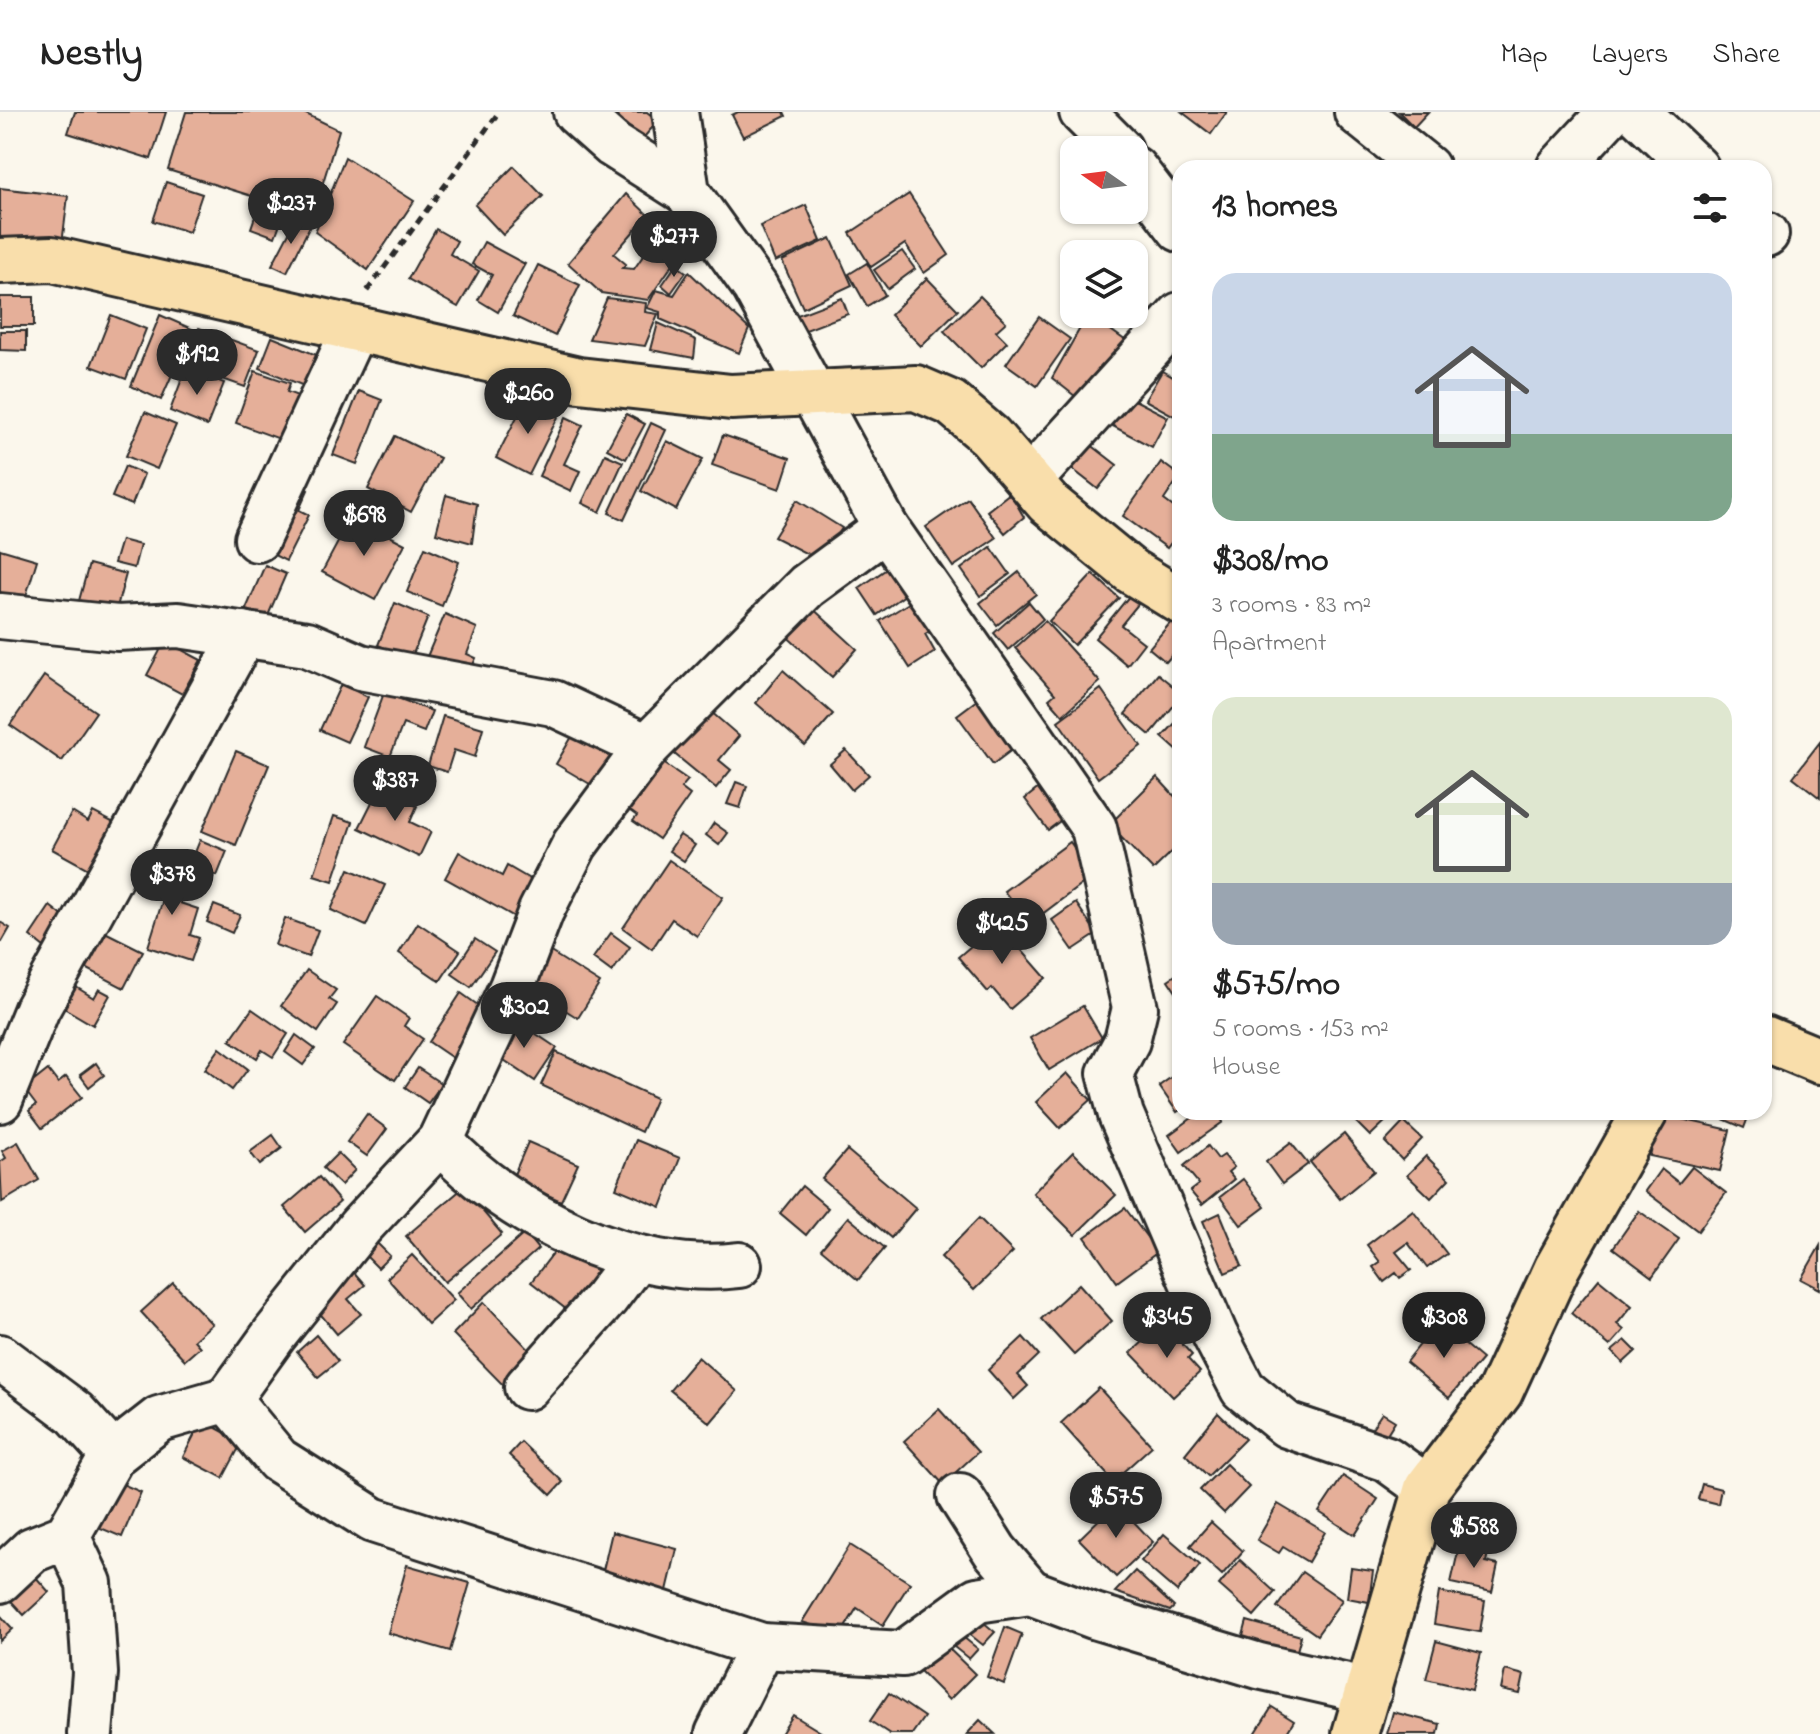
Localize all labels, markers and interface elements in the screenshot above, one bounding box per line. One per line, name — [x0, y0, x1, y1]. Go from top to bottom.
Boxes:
text: Nestly — [40, 27, 142, 83]
text: Map — [1500, 35, 1548, 76]
text: Layers — [1592, 35, 1668, 76]
text: Share — [1712, 35, 1780, 76]
north arrow — [1060, 136, 1148, 224]
map controls — [1060, 136, 1148, 328]
pin: $237 — [244, 178, 338, 246]
text: 13 homes — [1212, 183, 1338, 233]
text: $237 — [266, 185, 316, 223]
icon: filters — [1688, 186, 1732, 230]
pin: $277 — [627, 211, 721, 279]
text: $277 — [649, 218, 699, 256]
button: layers — [1060, 240, 1148, 328]
icon: home — [1400, 325, 1544, 469]
pin: $192 — [150, 329, 244, 397]
text: $192 — [175, 336, 219, 374]
pin: $260 — [481, 368, 575, 436]
text: $260 — [502, 375, 554, 413]
pin: $698 — [317, 490, 411, 558]
text: $698 — [342, 497, 386, 535]
text: $308/mo — [1212, 537, 1329, 587]
text: 3 rooms · 83 m² — [1212, 587, 1371, 625]
text: Apartment — [1212, 625, 1326, 663]
icon: home — [1400, 749, 1544, 893]
pin: $387 — [348, 755, 442, 823]
text: $387 — [372, 762, 418, 800]
pin: $378 — [125, 849, 219, 917]
text: $378 — [149, 856, 195, 894]
pin: $425 — [955, 898, 1049, 966]
text: $425 — [975, 905, 1029, 943]
text: $575/mo — [1212, 961, 1340, 1011]
pin: $302 — [477, 982, 571, 1050]
text: $302 — [499, 989, 549, 1027]
text: 5 rooms · 153 m² — [1212, 1011, 1389, 1049]
text: House — [1212, 1049, 1280, 1087]
pin: $345 — [1120, 1292, 1214, 1360]
pin: $308 — [1397, 1292, 1491, 1360]
text: $345 — [1141, 1299, 1193, 1337]
text: $308 — [1420, 1299, 1468, 1337]
pin: $575 — [1069, 1472, 1163, 1540]
text: $575 — [1088, 1479, 1144, 1517]
pin: $588 — [1427, 1502, 1521, 1570]
text: $588 — [1449, 1509, 1499, 1547]

